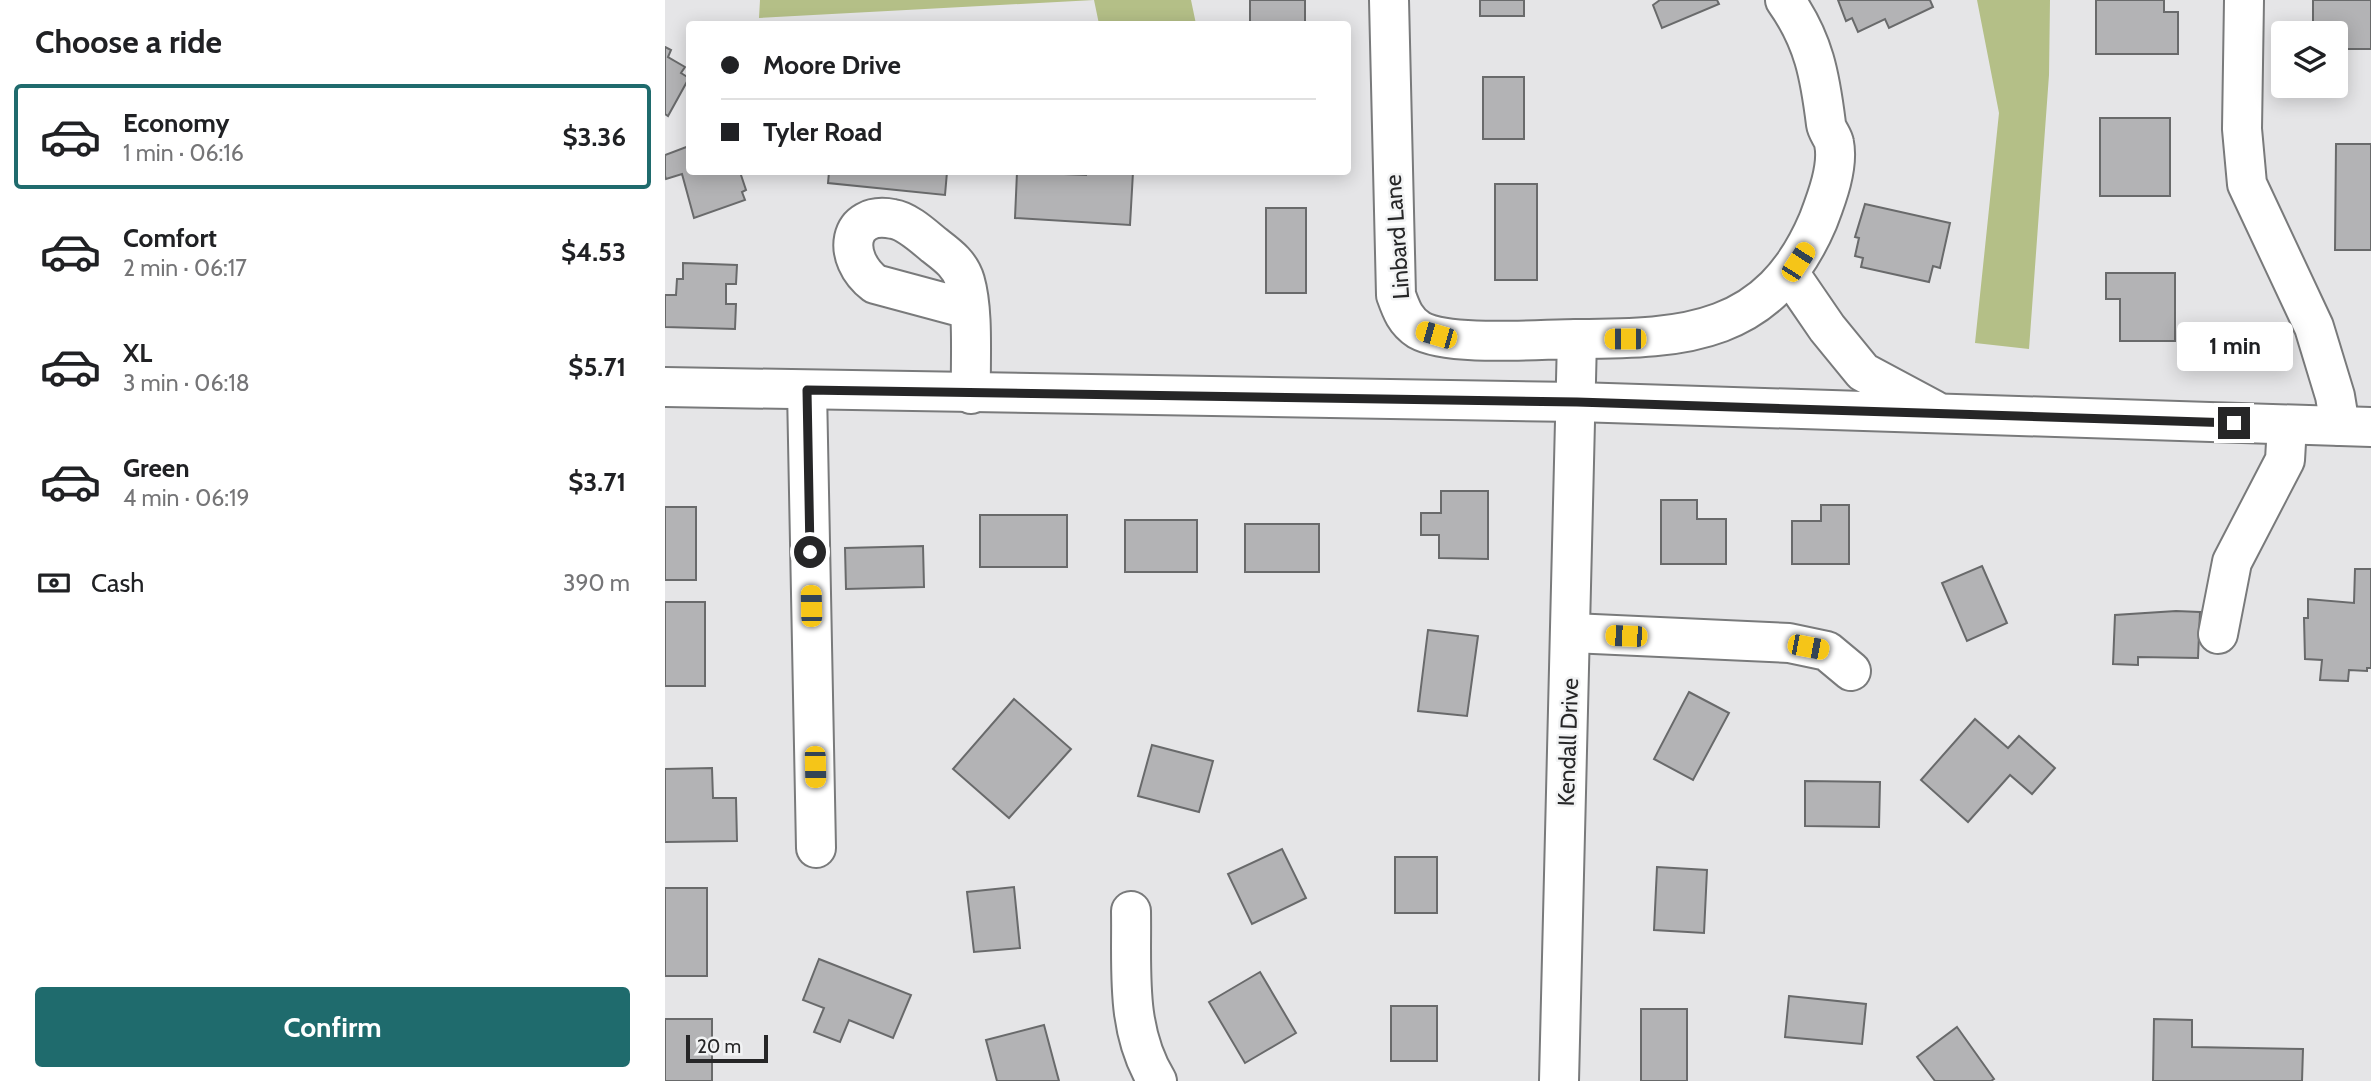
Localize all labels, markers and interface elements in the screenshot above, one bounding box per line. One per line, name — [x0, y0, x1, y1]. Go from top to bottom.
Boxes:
map controls — [2271, 21, 2348, 98]
button: layers — [2271, 21, 2348, 98]
text: Choose a ride — [35, 22, 222, 61]
text: Moore Drive — [763, 49, 901, 81]
icon: car — [39, 105, 102, 168]
text: Economy — [123, 107, 229, 139]
text: Tyler Road — [763, 116, 882, 148]
text: $3.36 — [563, 121, 626, 153]
text: 1 min · 06:16 — [123, 139, 244, 167]
street label: Linbard Lane — [1379, 173, 1415, 300]
icon: car — [39, 220, 102, 283]
text: Comfort — [123, 222, 217, 254]
text: $4.53 — [561, 236, 626, 268]
car — [1778, 239, 1819, 285]
text: 2 min · 06:17 — [123, 254, 247, 282]
car — [1413, 319, 1460, 351]
callout: 1 min — [2176, 322, 2292, 370]
car — [1605, 329, 1647, 350]
text: 1 min — [2209, 332, 2261, 360]
icon: car — [39, 335, 102, 398]
text: XL — [123, 337, 152, 369]
text: $5.71 — [568, 351, 626, 383]
text: 3 min · 06:18 — [123, 369, 250, 397]
route end — [2218, 407, 2250, 439]
icon: car — [39, 450, 102, 513]
text: Green — [123, 452, 190, 484]
text: $3.71 — [568, 466, 626, 498]
text: 4 min · 06:19 — [123, 484, 250, 512]
route start — [794, 536, 826, 568]
icon: cash — [35, 564, 73, 602]
text: Cash — [91, 567, 144, 599]
text: 390 m — [563, 569, 630, 597]
car — [801, 585, 822, 627]
car — [1605, 625, 1648, 647]
car — [1786, 633, 1831, 661]
street label: Kendall Drive — [1552, 677, 1584, 807]
car — [805, 746, 826, 788]
button: Confirm — [35, 987, 630, 1067]
scale bar — [686, 1032, 768, 1064]
text: 20 m — [697, 1035, 741, 1058]

